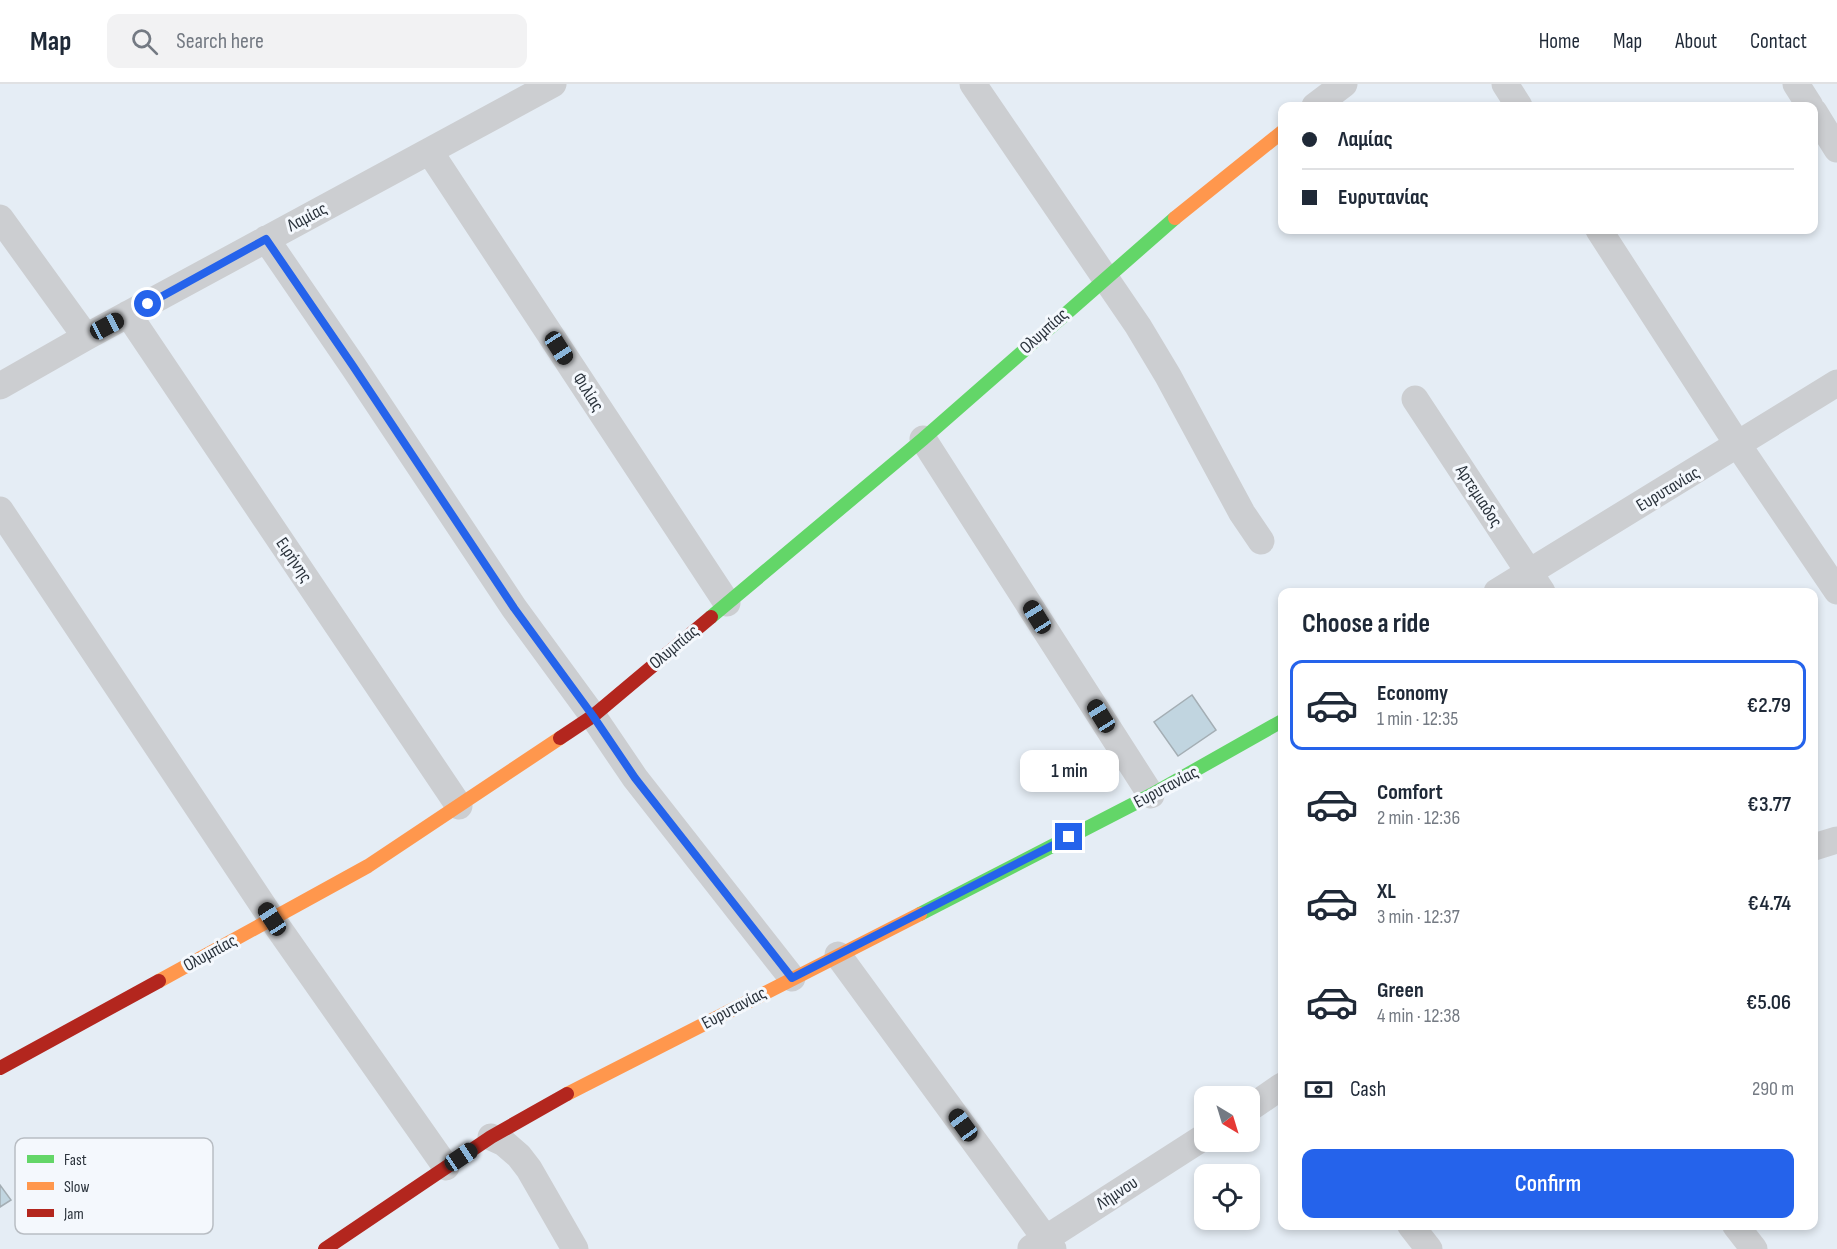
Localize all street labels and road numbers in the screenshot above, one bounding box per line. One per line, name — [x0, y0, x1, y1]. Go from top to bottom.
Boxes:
street label: Λαμίας — [283, 198, 331, 237]
street label: Ολυμπίας — [1016, 304, 1072, 358]
street label: Φιλίας — [568, 369, 608, 415]
street label: Αρτεμιαδος — [1451, 460, 1507, 531]
street label: Ευρυτανίας — [1633, 462, 1703, 516]
street label: Ειρήνης — [271, 534, 317, 586]
street label: Ολυμπίας — [645, 620, 703, 674]
street label: Ευρυτανίας — [1130, 761, 1202, 813]
street label: Ολυμπίας — [180, 930, 240, 976]
street label: Ευρυτανίας — [698, 982, 770, 1034]
street label: Λήμνου — [1092, 1172, 1142, 1215]

